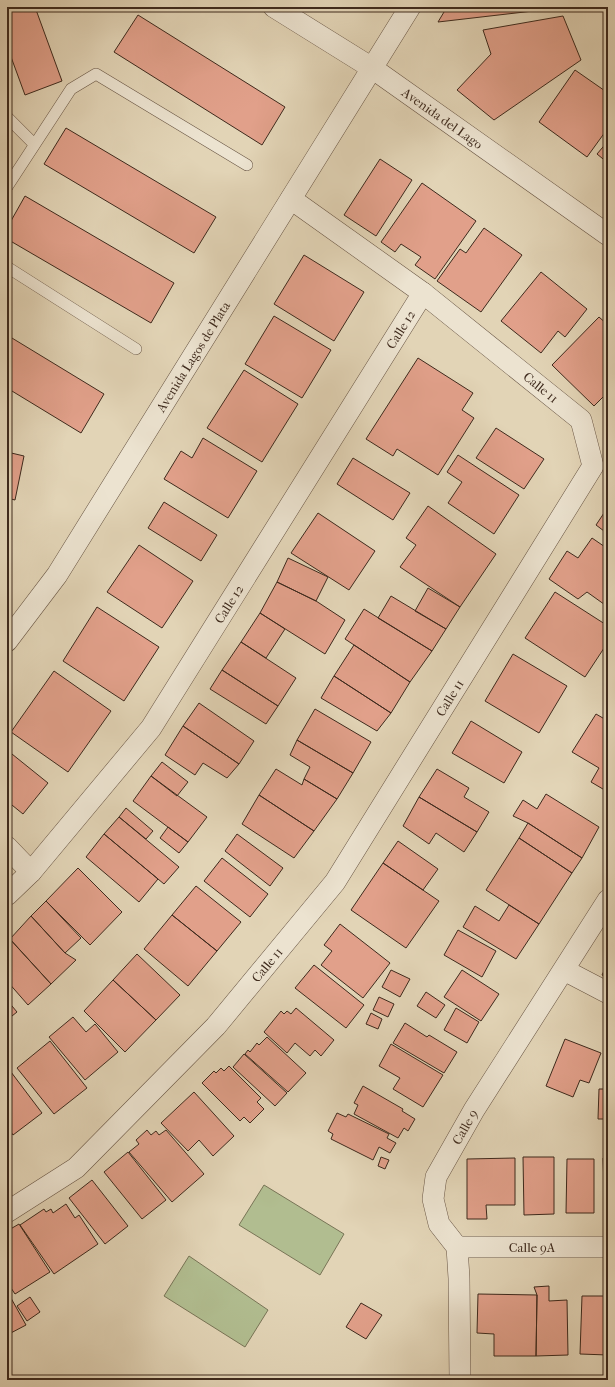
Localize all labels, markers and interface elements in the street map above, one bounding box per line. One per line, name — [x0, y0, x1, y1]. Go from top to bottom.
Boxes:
street label: Avenida del Lago — [398, 84, 486, 152]
street label: Avenida Lagos de Plata — [153, 298, 234, 416]
street label: Calle 12 — [383, 307, 419, 351]
street label: Calle 11 — [520, 369, 561, 406]
street label: Calle 12 — [211, 582, 247, 626]
street label: Calle 11 — [433, 677, 467, 719]
street label: Calle 11 — [249, 944, 286, 985]
street label: Calle 9 — [449, 1107, 481, 1147]
street label: Calle 9A — [509, 1240, 556, 1255]

